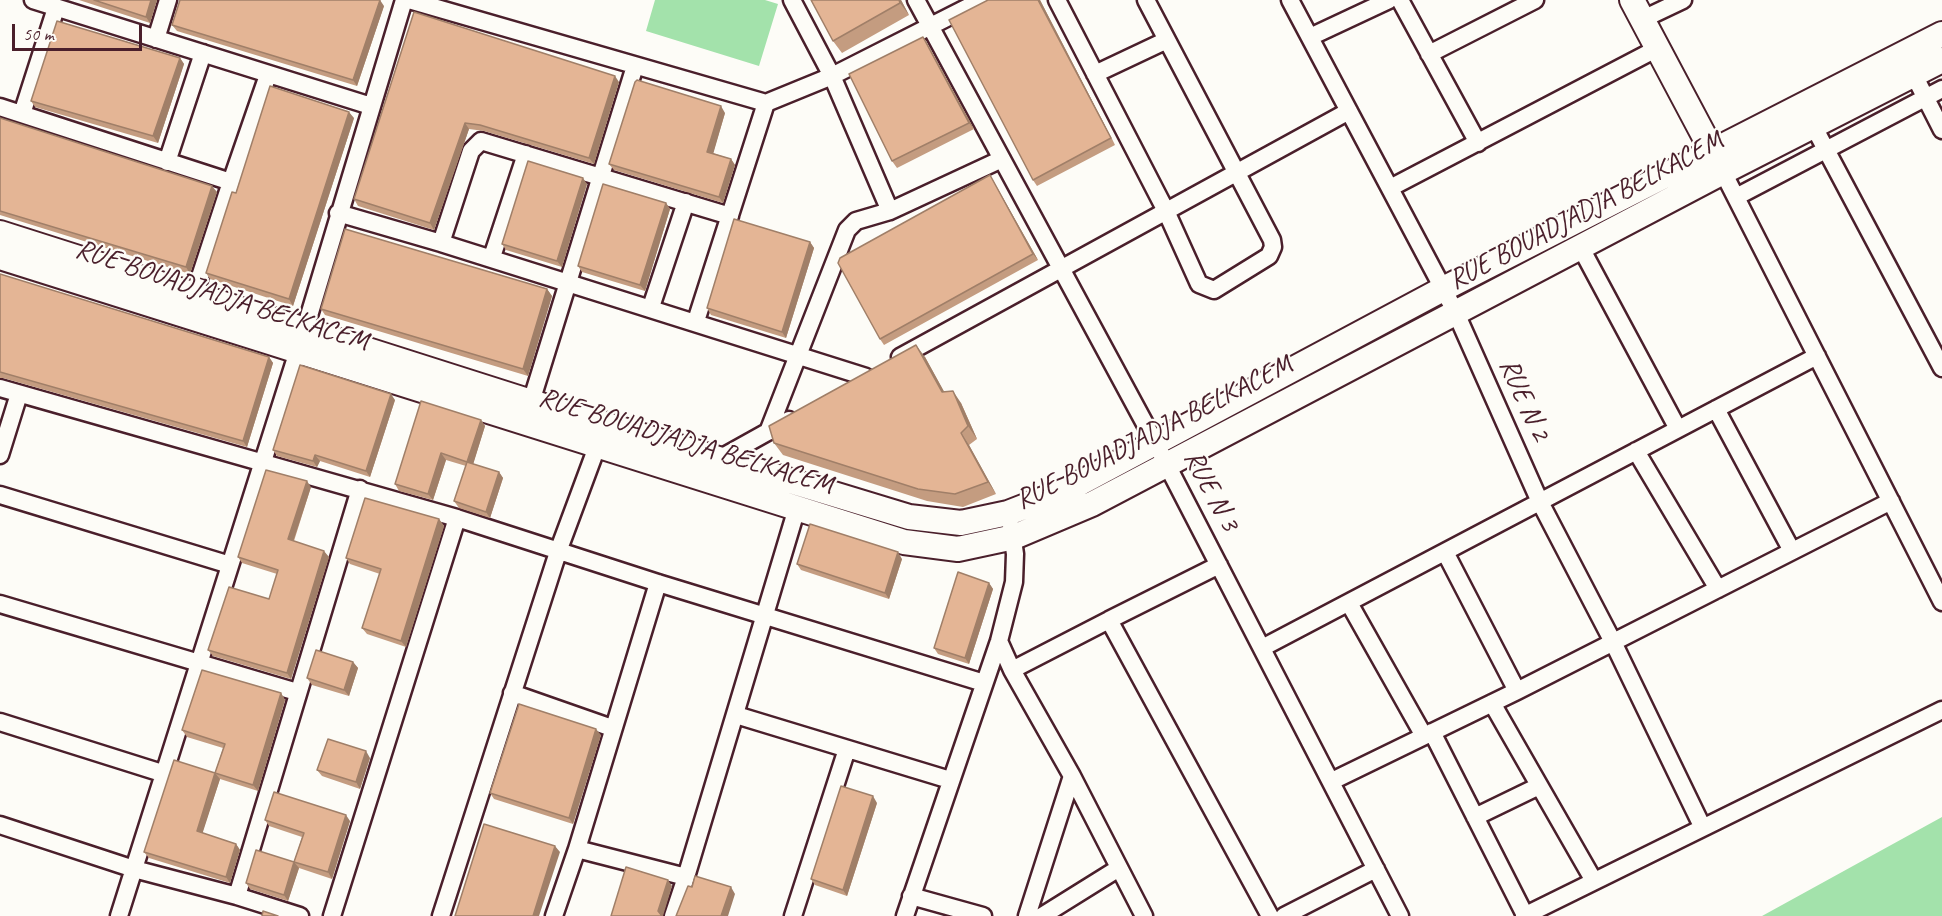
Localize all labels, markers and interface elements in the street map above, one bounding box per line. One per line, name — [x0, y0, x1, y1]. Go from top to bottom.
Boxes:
scale bar — [15, 12, 146, 50]
text: 50 m — [23, 23, 54, 45]
street label: RUE BOUADJADJA BELKACEM — [1443, 124, 1729, 298]
street label: RUE BOUADJADJA BELKACEM — [71, 233, 373, 359]
street label: RUE BOUADJADJA BELKACEM — [1010, 349, 1298, 517]
street label: RUE N 2 — [1491, 354, 1557, 446]
street label: RUE BOUADJADJA BELKACEM — [535, 381, 837, 503]
street label: RUE N 3 — [1176, 445, 1246, 537]

